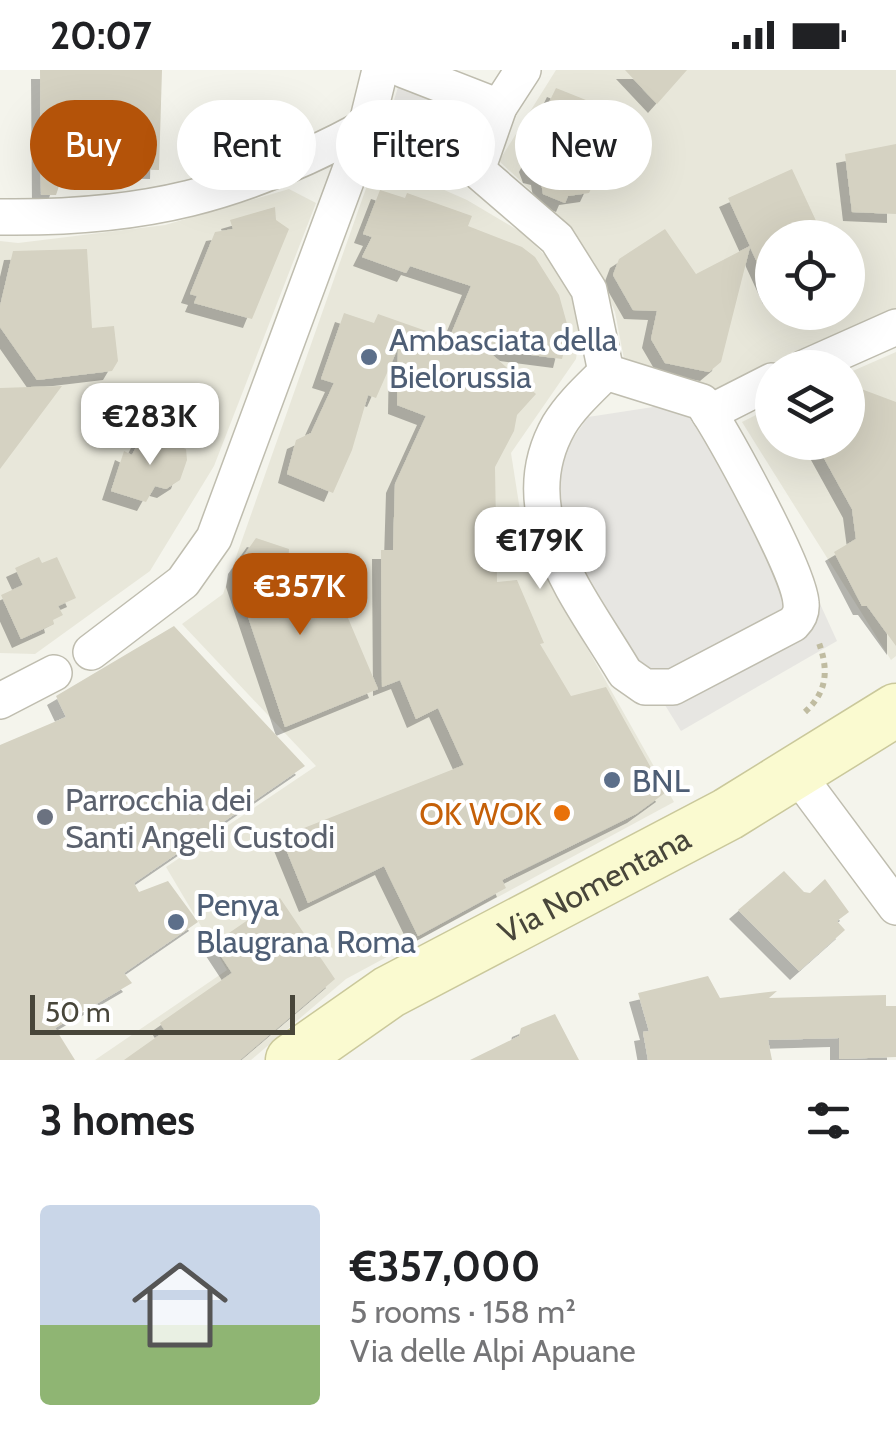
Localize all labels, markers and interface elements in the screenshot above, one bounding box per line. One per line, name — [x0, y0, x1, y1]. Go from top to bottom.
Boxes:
text: 20:07 — [50, 12, 152, 59]
chip: Buy — [30, 100, 157, 190]
chip: Rent — [177, 100, 316, 190]
chip: Filters — [336, 100, 495, 190]
chip: New — [515, 100, 652, 190]
map controls — [755, 220, 865, 460]
button: locate — [755, 220, 865, 330]
place label: Ambasciata della Bielorussia — [389, 320, 618, 396]
marker: Ambasciata della Bielorussia — [358, 346, 380, 368]
button: layers — [755, 350, 865, 460]
pin: €283K — [80, 383, 220, 468]
text: €283K — [103, 396, 197, 435]
pin: €179K — [470, 507, 610, 592]
text: €179K — [497, 520, 583, 559]
pin: €357K — [230, 553, 370, 638]
text: €357K — [254, 566, 346, 605]
place label: BNL — [632, 761, 690, 800]
marker: BNL — [601, 769, 623, 791]
place label: Parrocchia dei Santi Angeli Custodi — [65, 780, 335, 856]
place label: OK WOK — [419, 794, 542, 833]
marker: OK WOK — [551, 802, 573, 824]
marker: Parrocchia dei Santi Angeli Custodi — [34, 806, 56, 828]
street label: Via Nomentana — [491, 818, 697, 951]
place label: Penya Blaugrana Roma — [196, 885, 417, 961]
marker: Penya Blaugrana Roma — [165, 911, 187, 933]
scale bar — [30, 990, 295, 1034]
text: 50 m — [45, 995, 111, 1029]
icon: filters — [801, 1093, 856, 1148]
text: 3 homes — [40, 1094, 195, 1146]
text: €357,000 — [350, 1240, 540, 1292]
icon: home — [120, 1245, 240, 1365]
text: 5 rooms · 158 m² — [350, 1292, 576, 1331]
text: Via delle Alpi Apuane — [350, 1331, 636, 1370]

